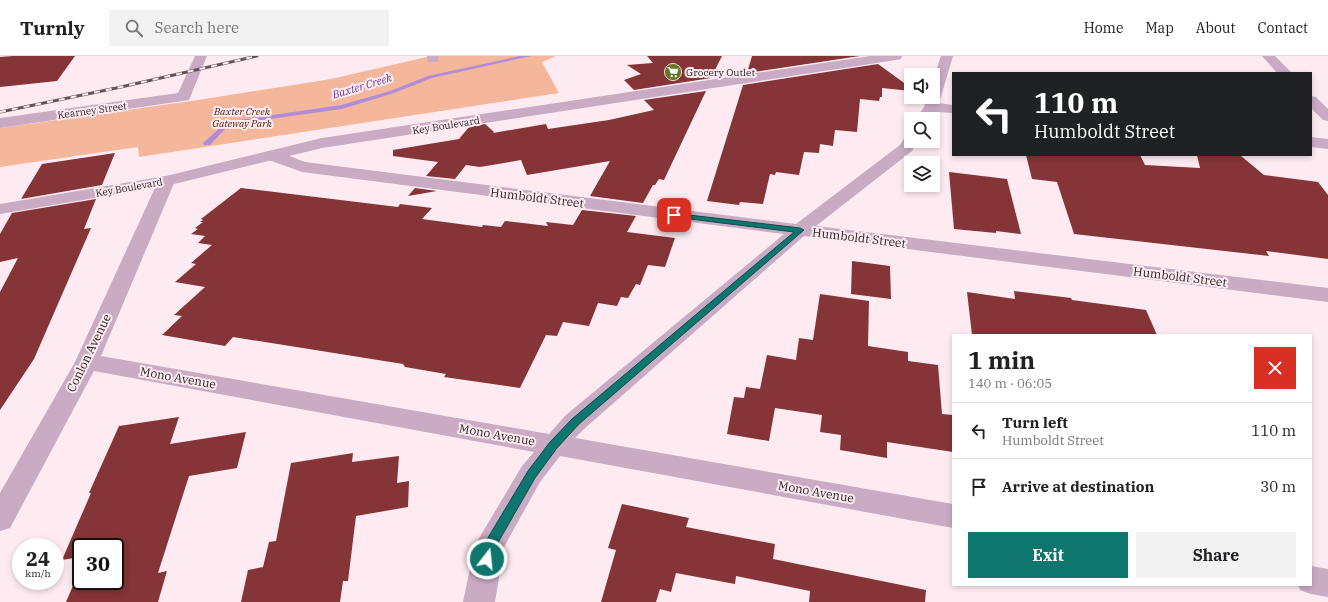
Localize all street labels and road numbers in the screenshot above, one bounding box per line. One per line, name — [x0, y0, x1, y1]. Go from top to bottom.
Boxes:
street label: Kearney Street — [57, 99, 128, 122]
street label: Key Boulevard — [412, 114, 481, 137]
street label: Key Boulevard — [95, 175, 164, 200]
street label: Humboldt Street — [489, 184, 585, 211]
street label: Humboldt Street — [811, 224, 907, 251]
street label: Humboldt Street — [1132, 263, 1228, 290]
street label: Conlon Avenue — [63, 311, 114, 394]
street label: Mono Avenue — [139, 363, 217, 392]
street label: Mono Avenue — [458, 420, 536, 449]
street label: Mono Avenue — [777, 477, 855, 506]

